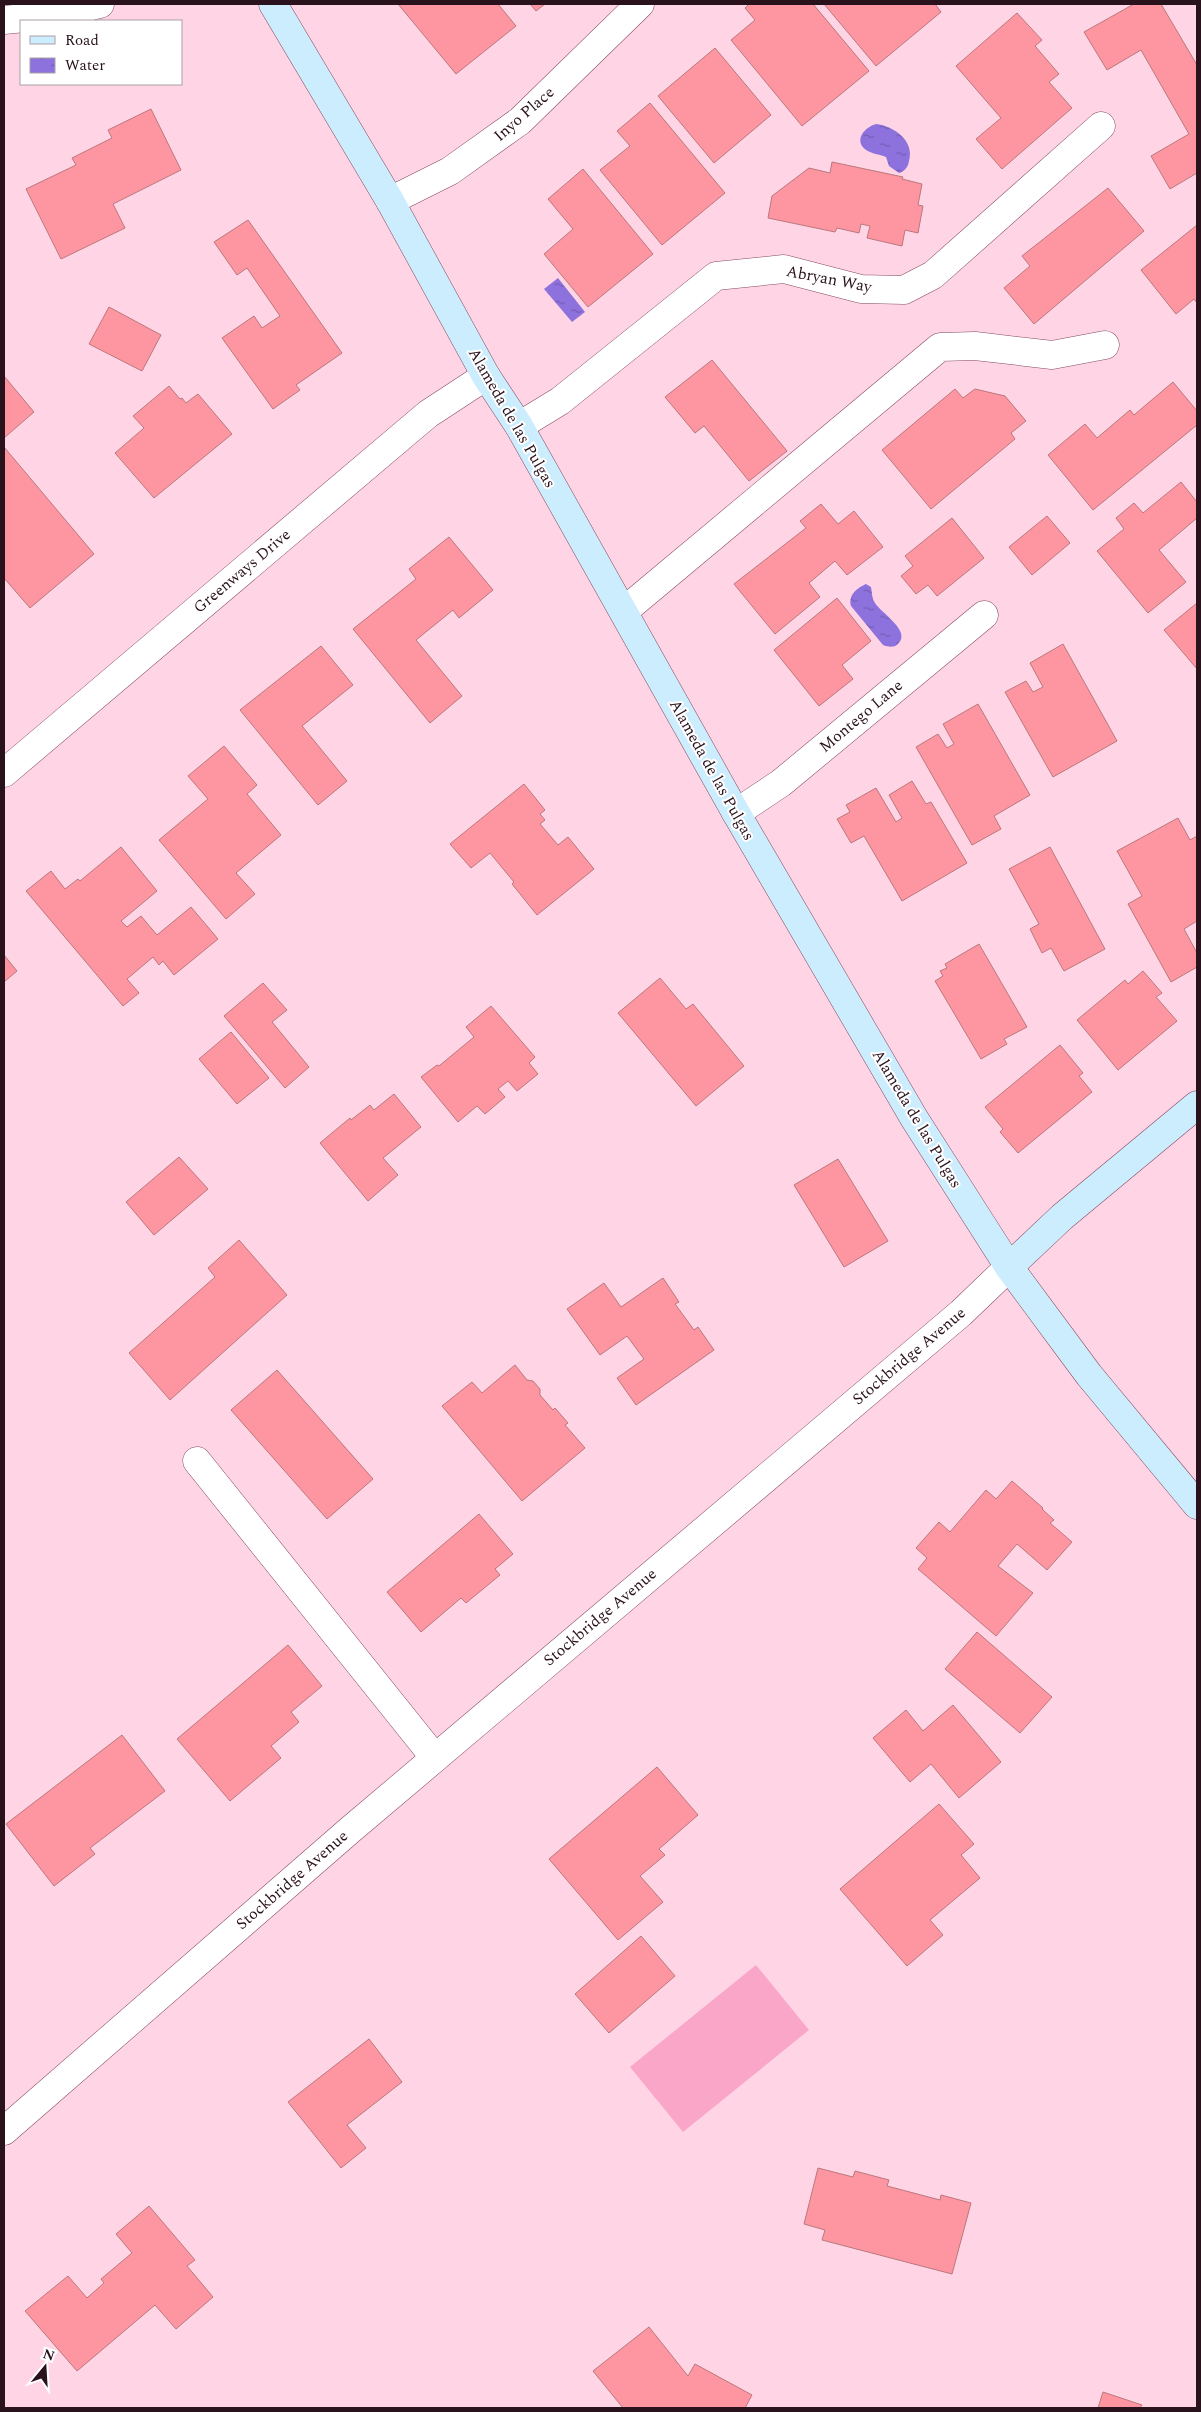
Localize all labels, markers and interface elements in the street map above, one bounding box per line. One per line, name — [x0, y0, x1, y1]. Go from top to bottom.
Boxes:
legend — [20, 20, 182, 85]
text: Road — [65, 29, 99, 52]
text: Water — [65, 54, 105, 77]
street label: Inyo Place — [488, 81, 560, 147]
street label: Abryan Way — [784, 259, 875, 299]
street label: Alameda de las Pulgas — [462, 344, 562, 492]
street label: Greenways Drive — [188, 523, 296, 619]
street label: Montego Lane — [814, 674, 908, 758]
street label: Alameda de las Pulgas — [663, 695, 761, 845]
street label: Alameda de las Pulgas — [866, 1045, 968, 1193]
street label: Stockbridge Avenue — [847, 1301, 971, 1411]
street label: Stockbridge Avenue — [538, 1562, 662, 1672]
street label: Stockbridge Avenue — [231, 1824, 353, 1936]
north arrow — [20, 2342, 70, 2392]
text: N — [40, 2343, 58, 2367]

